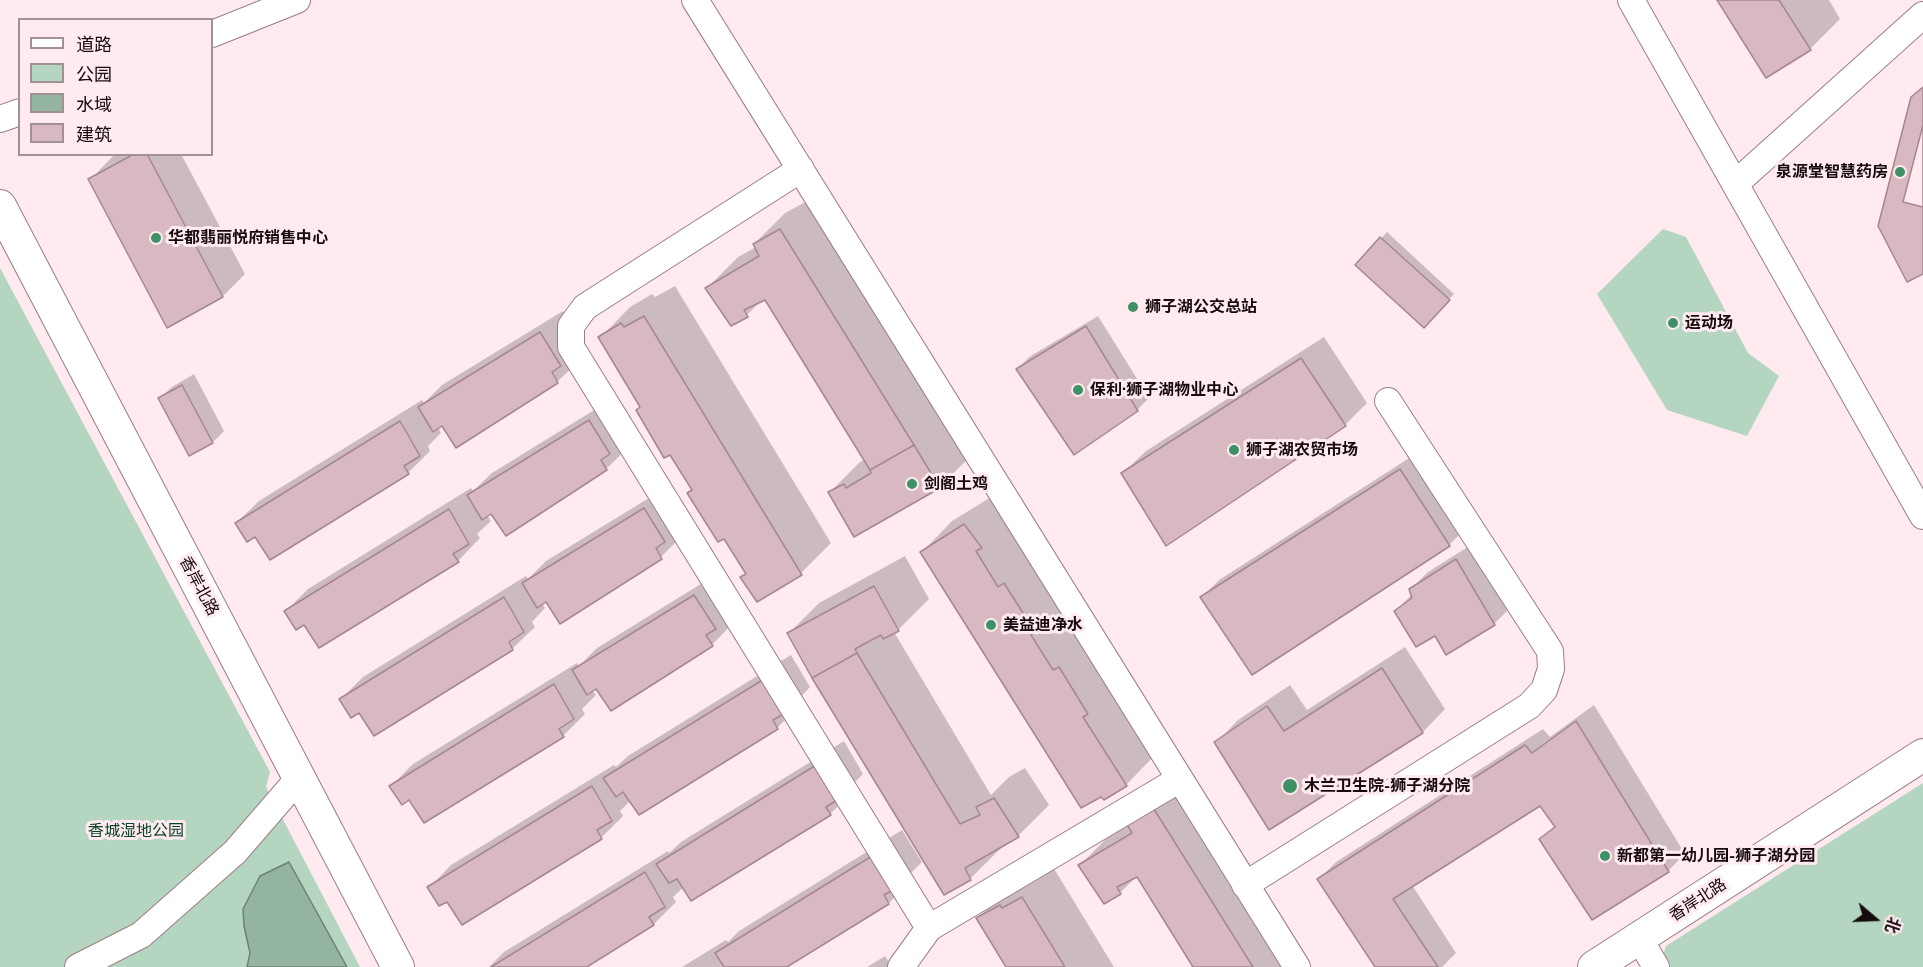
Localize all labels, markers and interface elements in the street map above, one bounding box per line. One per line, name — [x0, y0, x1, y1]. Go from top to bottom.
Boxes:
legend — [18, 18, 213, 156]
text: 道路 — [76, 34, 112, 55]
text: 公园 — [76, 64, 112, 85]
text: 水域 — [76, 94, 112, 115]
text: 建筑 — [76, 124, 112, 145]
place label: 泉源堂智慧药房 — [1776, 162, 1888, 182]
marker: 泉源堂智慧药房 — [1893, 165, 1907, 179]
place label: 华都翡丽悦府销售中心 — [168, 228, 328, 248]
marker: 华都翡丽悦府销售中心 — [149, 231, 163, 245]
place label: 狮子湖公交总站 — [1145, 297, 1257, 317]
marker: 狮子湖公交总站 — [1126, 300, 1140, 314]
place label: 运动场 — [1685, 313, 1733, 333]
marker: 运动场 — [1666, 316, 1680, 330]
place label: 保利·狮子湖物业中心 — [1090, 380, 1238, 400]
marker: 保利·狮子湖物业中心 — [1071, 383, 1085, 397]
place label: 狮子湖农贸市场 — [1246, 440, 1358, 460]
marker: 狮子湖农贸市场 — [1227, 443, 1241, 457]
place label: 剑阁土鸡 — [924, 474, 988, 494]
marker: 剑阁土鸡 — [905, 477, 919, 491]
street label: 香岸北路 — [176, 553, 222, 619]
place label: 美益迪净水 — [1003, 615, 1083, 635]
marker: 美益迪净水 — [984, 618, 998, 632]
place label: 木兰卫生院-狮子湖分院 — [1304, 776, 1470, 796]
marker: 木兰卫生院-狮子湖分院 — [1281, 777, 1299, 795]
park label: 香城湿地公园 — [88, 821, 184, 841]
place label: 新都第一幼儿园-狮子湖分园 — [1617, 846, 1815, 866]
marker: 新都第一幼儿园-狮子湖分园 — [1598, 849, 1612, 863]
street label: 香岸北路 — [1666, 875, 1730, 925]
north arrow — [1845, 889, 1905, 949]
text: 北 — [1881, 914, 1904, 936]

